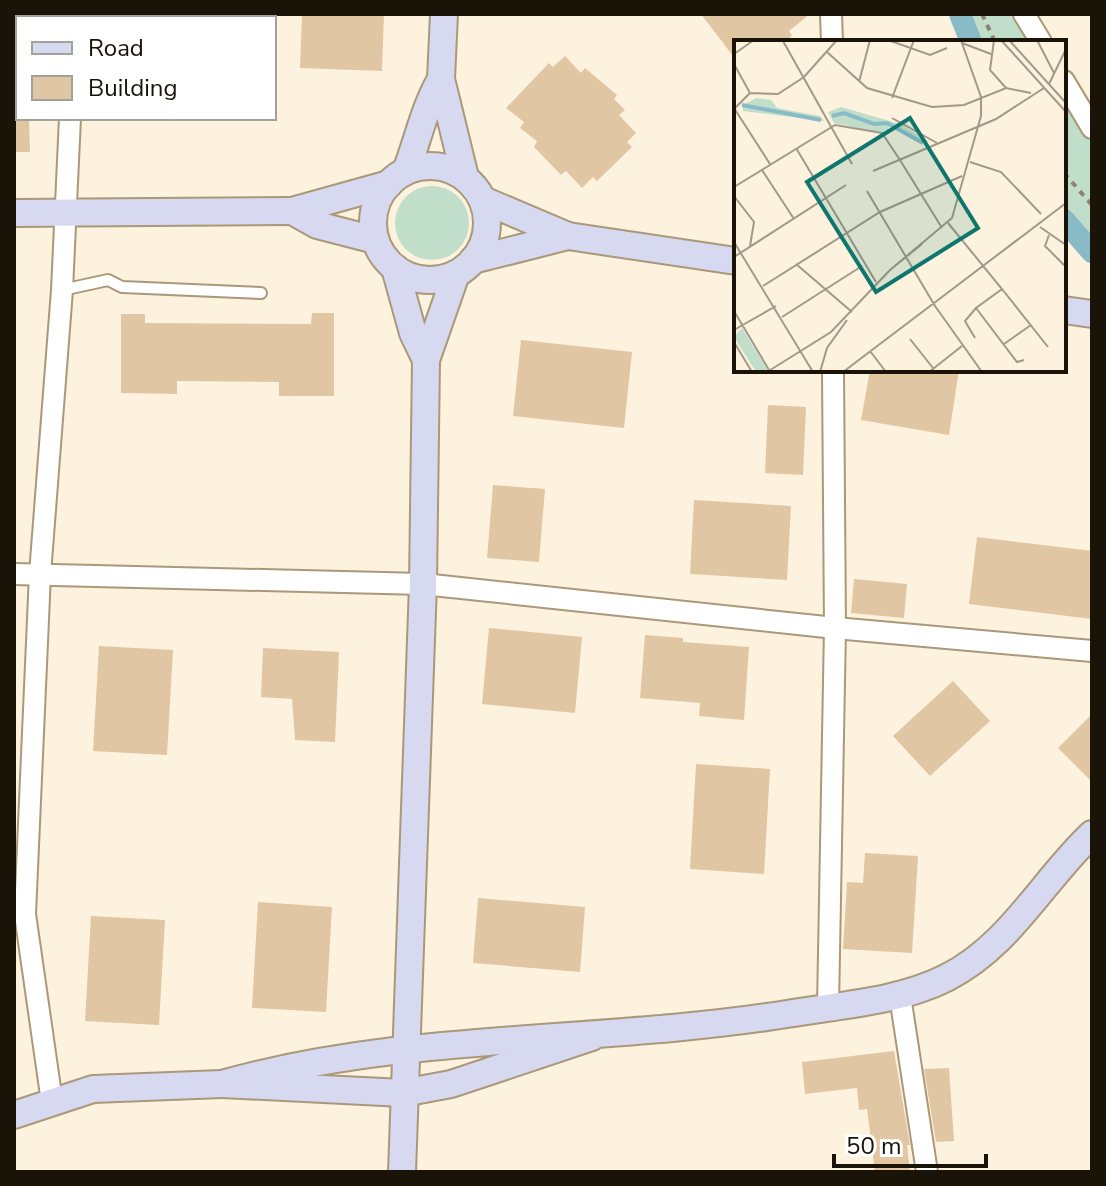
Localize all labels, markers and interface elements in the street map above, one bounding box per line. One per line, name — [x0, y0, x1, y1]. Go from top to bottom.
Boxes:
legend — [16, 16, 276, 120]
text: Road — [88, 32, 144, 64]
inset map — [734, 40, 1066, 372]
text: Building — [88, 72, 178, 104]
scale bar — [834, 1118, 986, 1168]
text: 50 m — [846, 1130, 902, 1162]

